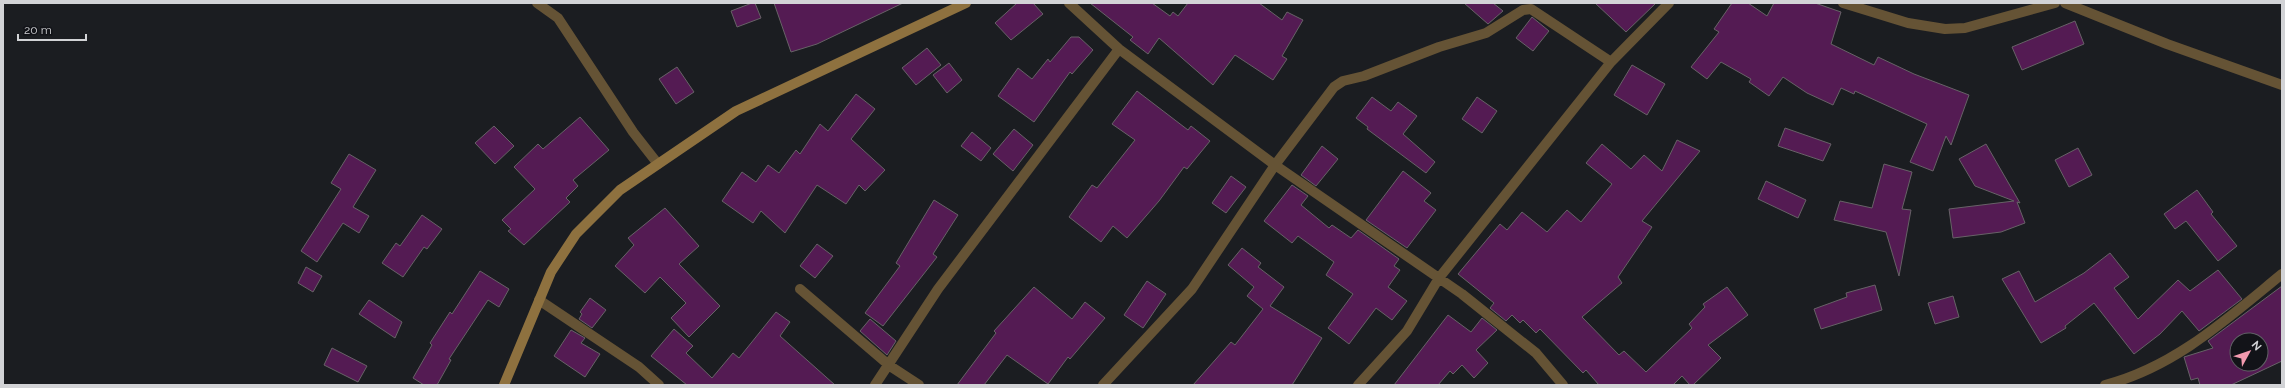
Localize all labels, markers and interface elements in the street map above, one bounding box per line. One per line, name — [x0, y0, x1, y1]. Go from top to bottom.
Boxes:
scale bar — [18, 16, 86, 42]
text: 20 m — [24, 23, 52, 37]
north arrow — [2229, 332, 2269, 372]
text: N — [2249, 338, 2264, 353]

